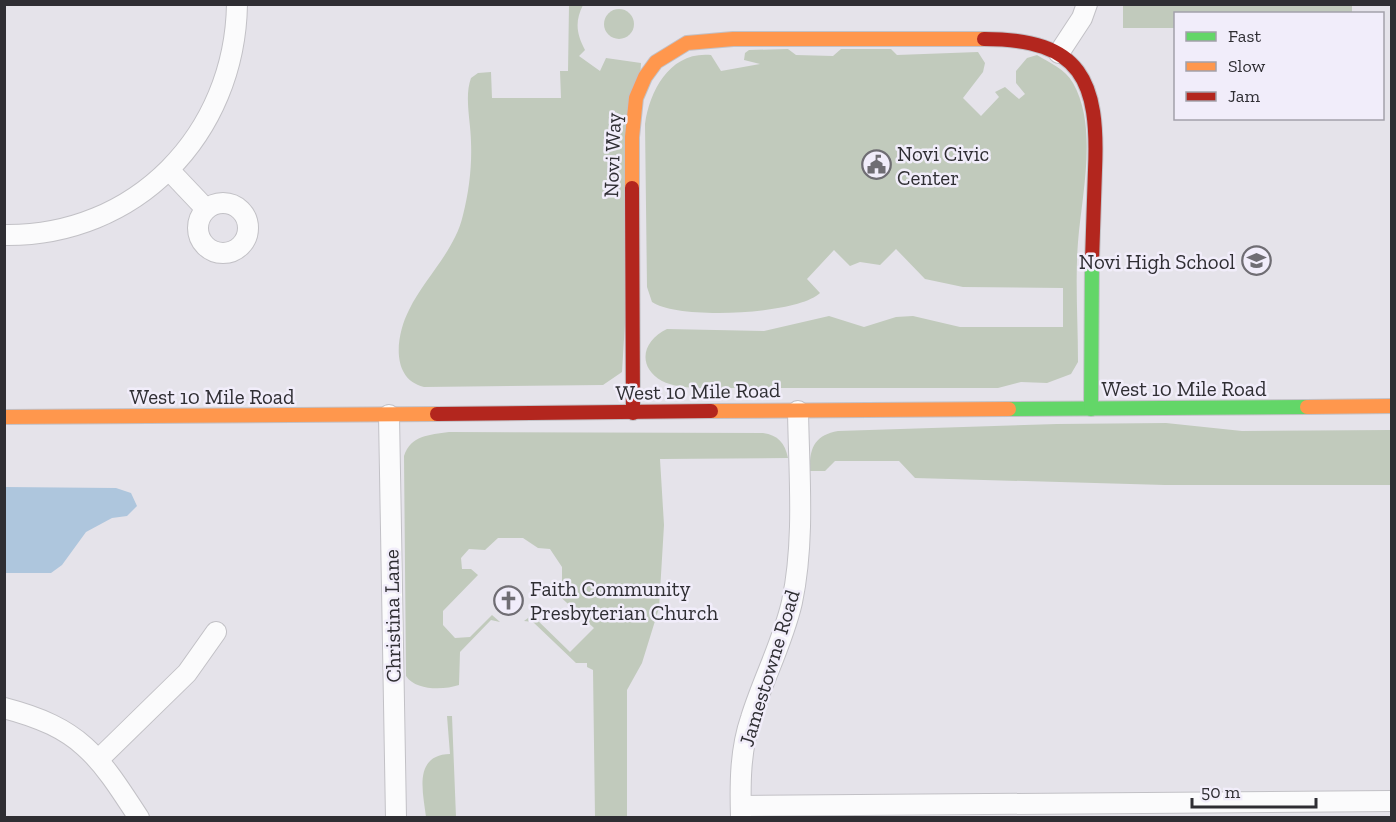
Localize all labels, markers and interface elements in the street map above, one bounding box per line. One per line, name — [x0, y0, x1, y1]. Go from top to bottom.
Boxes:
legend — [1174, 12, 1384, 120]
text: Fast — [1228, 25, 1261, 47]
text: Slow — [1228, 55, 1265, 77]
text: Jam — [1228, 85, 1260, 107]
street label: Novi Way — [598, 112, 626, 198]
place label: Novi Civic Center — [897, 141, 989, 190]
public building icon: Novi Civic Center — [860, 149, 892, 181]
school or university icon: Novi High School — [1240, 245, 1272, 277]
place label: Novi High School — [1079, 249, 1235, 274]
street label: West 10 Mile Road — [1102, 376, 1267, 401]
street label: West 10 Mile Road — [615, 377, 781, 405]
street label: West 10 Mile Road — [130, 384, 295, 409]
street label: Christina Lane — [378, 549, 406, 683]
place label: Faith Community Presbyterian Church — [530, 576, 718, 625]
church icon: Faith Community Presbyterian Church — [493, 584, 525, 616]
street label: Jamestowne Road — [733, 586, 805, 749]
scale bar — [1192, 771, 1316, 809]
text: 50 m — [1201, 781, 1241, 803]

